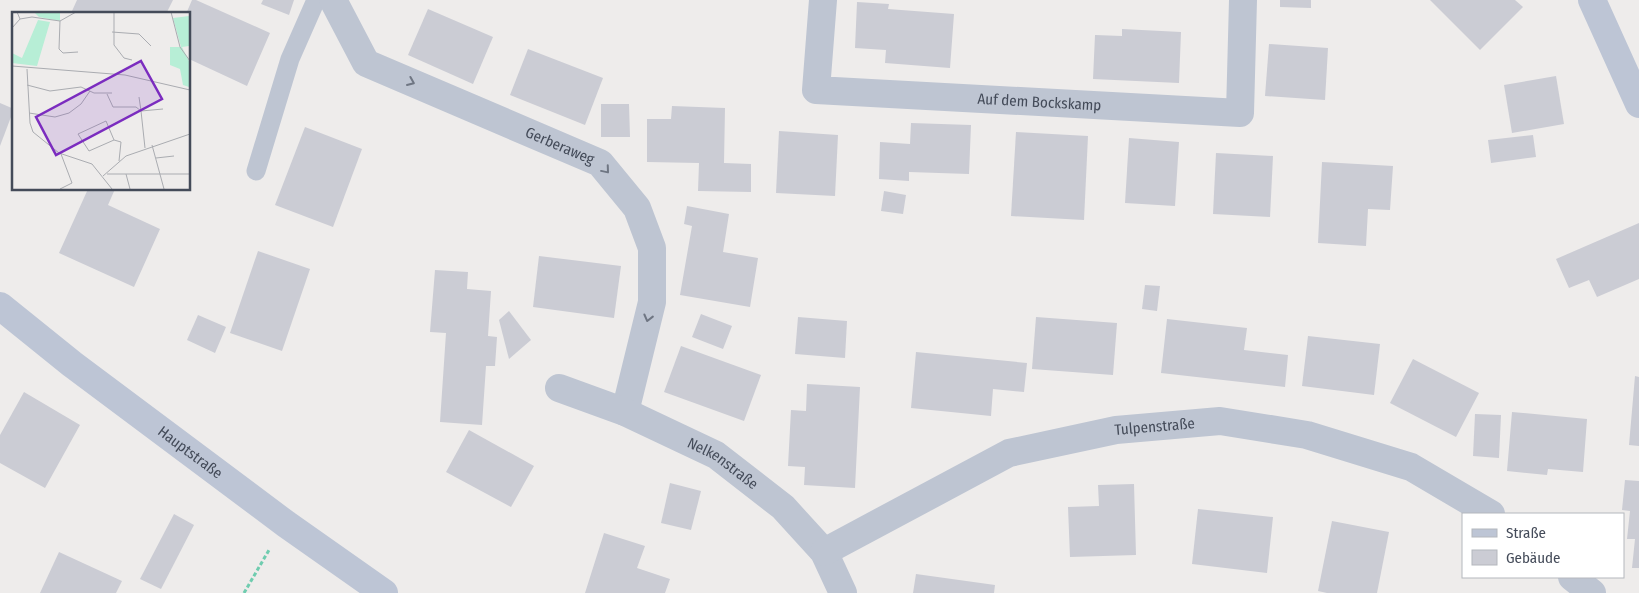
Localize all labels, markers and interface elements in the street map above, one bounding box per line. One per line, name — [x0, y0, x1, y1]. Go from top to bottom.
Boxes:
inset map — [12, 12, 190, 190]
one-way arrow — [406, 76, 415, 86]
street label: Auf dem Bockskamp — [977, 90, 1102, 114]
street label: Gerberaweg — [523, 123, 597, 169]
one-way arrow — [600, 165, 609, 174]
one-way arrow — [643, 314, 654, 323]
street label: Tulpenstraße — [1114, 414, 1195, 439]
street label: Hauptstraße — [154, 422, 226, 482]
street label: Nelkenstraße — [684, 434, 762, 493]
legend — [1462, 513, 1624, 578]
text: Straße — [1506, 524, 1546, 542]
text: Gebäude — [1506, 549, 1561, 567]

